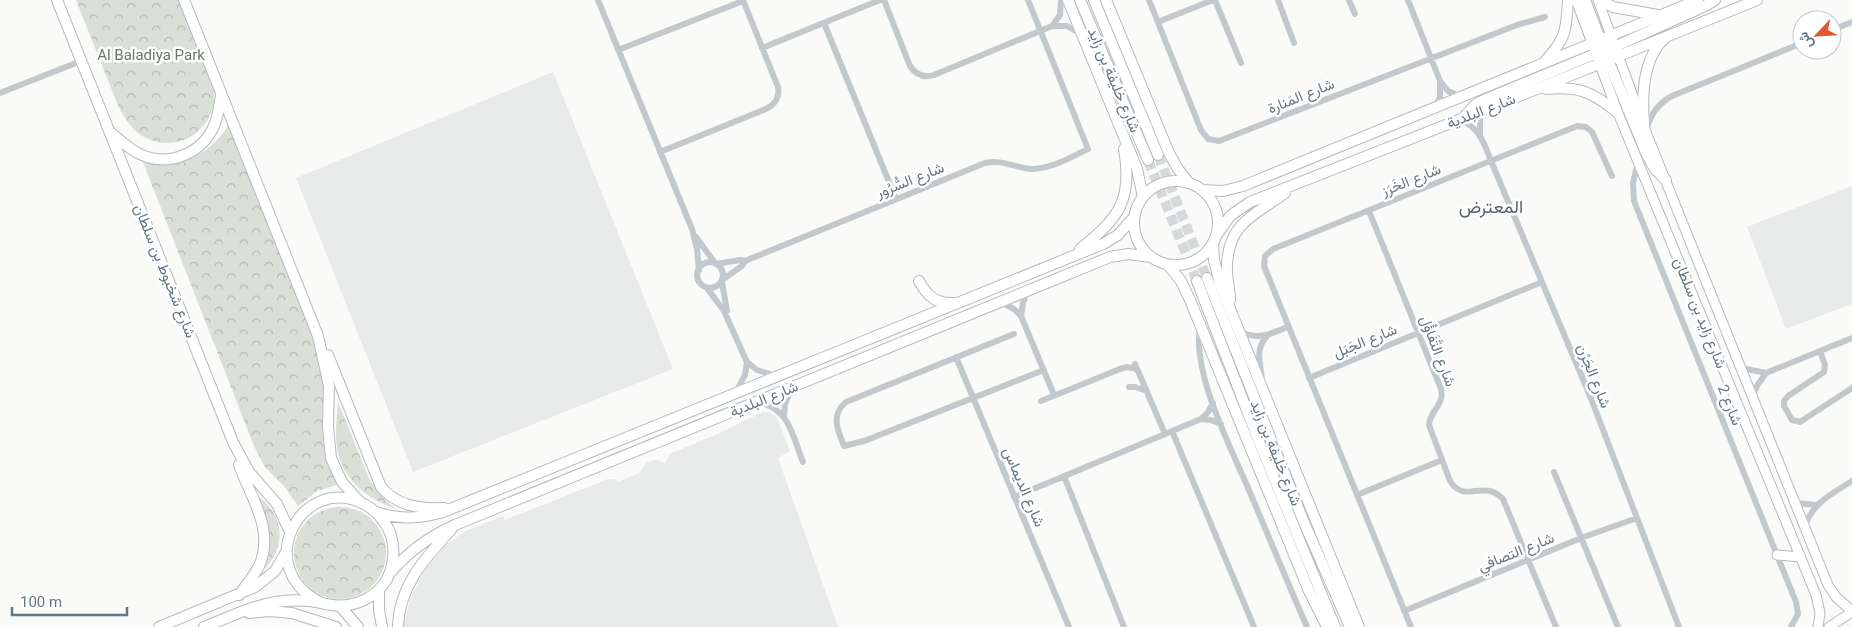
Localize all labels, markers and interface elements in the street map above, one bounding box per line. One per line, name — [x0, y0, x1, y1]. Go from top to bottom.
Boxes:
north arrow — [1792, 10, 1842, 60]
street label: شارع خليفة بن زايد — [1082, 25, 1144, 136]
text: ش — [1794, 29, 1817, 52]
park label: Al Baladiya Park — [97, 46, 205, 64]
street label: شارع المَنارة — [1265, 74, 1338, 119]
street label: شارع البلدية — [1444, 90, 1519, 134]
street label: شارع السُّرُور — [872, 158, 948, 204]
street label: شارع الخَرَز — [1378, 160, 1444, 202]
district label: المعترض — [1459, 196, 1523, 218]
street label: شارع شخبوط بن سلطان — [128, 202, 200, 341]
street label: شارع زايد بن سلطان — [1668, 255, 1730, 372]
street label: شارع التَّفَاؤُل — [1414, 313, 1460, 390]
street label: شارع الجَبَل — [1330, 320, 1400, 364]
street label: شارع الجَرْن — [1571, 341, 1615, 412]
street label: شارع البلدية — [727, 377, 802, 423]
street label: شارع 2 — [1712, 382, 1746, 429]
street label: شارع خليفة بن زايد — [1245, 398, 1305, 509]
street label: شارع الديماس — [997, 445, 1049, 530]
street label: شارع التصافي — [1475, 529, 1558, 579]
scale bar — [12, 584, 128, 616]
text: 100 m — [20, 593, 62, 611]

